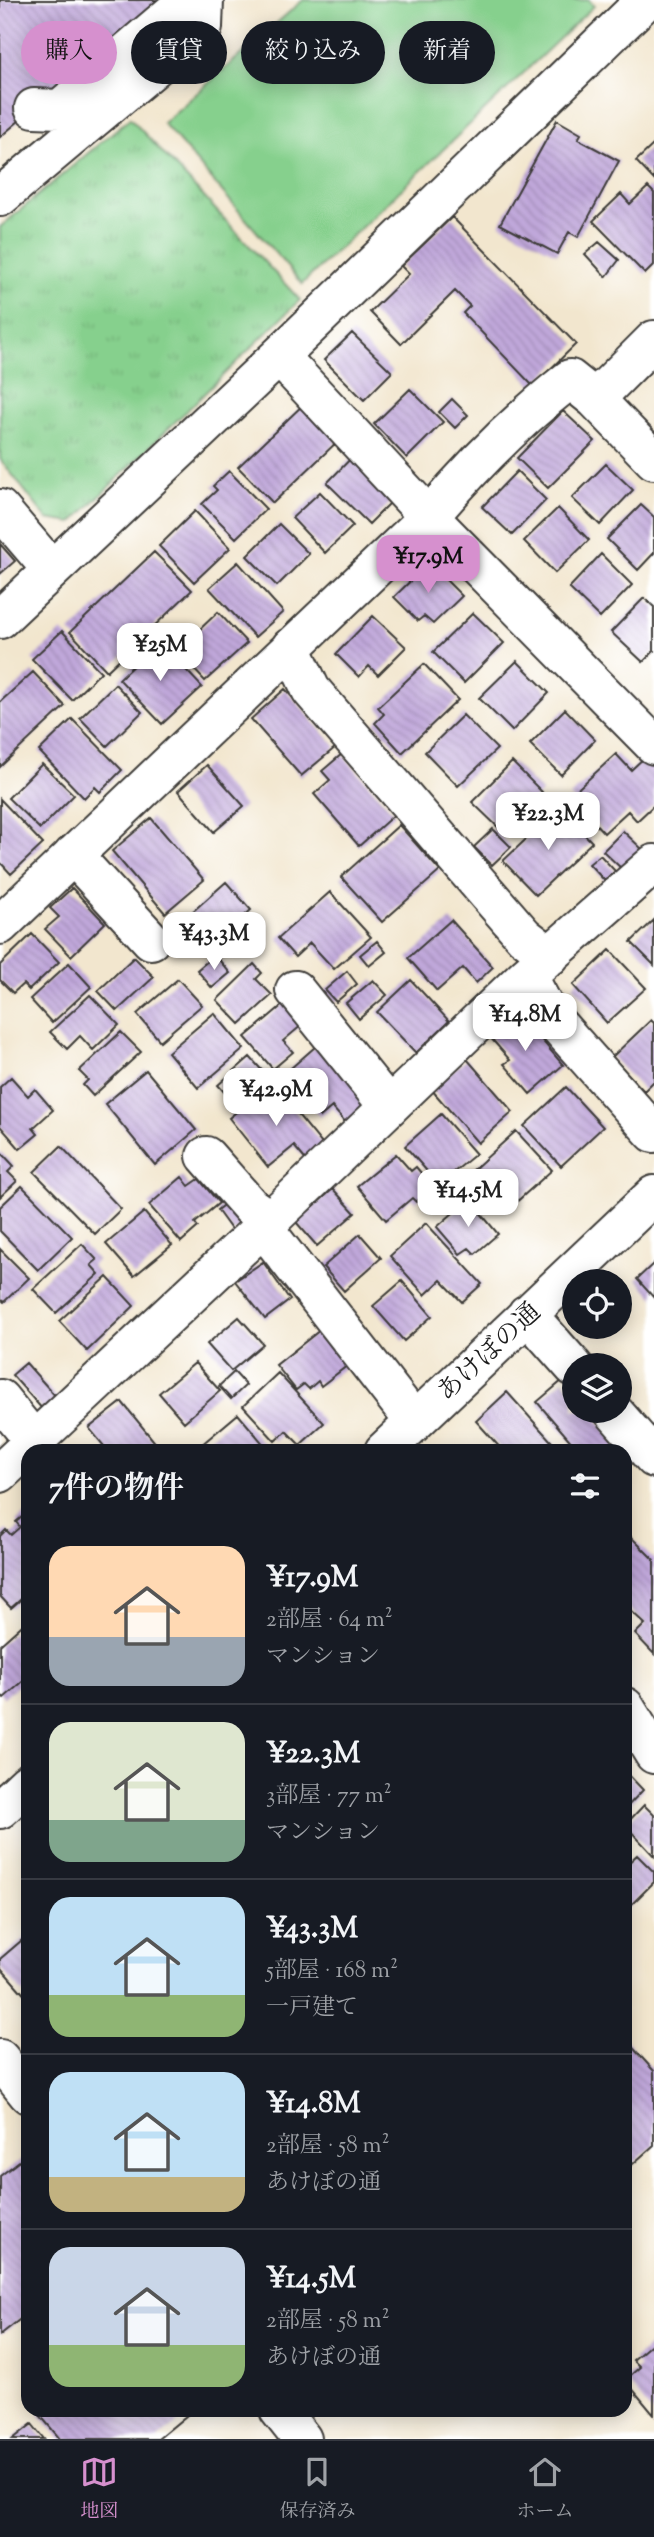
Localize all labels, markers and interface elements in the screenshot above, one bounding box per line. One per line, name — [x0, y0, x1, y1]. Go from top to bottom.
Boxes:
chip: 購入 — [21, 21, 117, 84]
chip: 賃貸 — [131, 21, 227, 84]
chip: 絞り込み — [241, 21, 385, 84]
chip: 新着 — [399, 21, 495, 84]
pin: ¥17.9M — [371, 536, 485, 595]
text: ¥17.9M — [393, 541, 463, 574]
pin: ¥25M — [119, 624, 201, 683]
text: ¥25M — [133, 629, 187, 662]
pin: ¥22.3M — [491, 792, 605, 852]
text: ¥22.3M — [512, 798, 584, 831]
pin: ¥43.3M — [157, 912, 271, 972]
text: ¥43.3M — [179, 918, 249, 951]
pin: ¥14.8M — [468, 993, 582, 1053]
text: ¥14.8M — [489, 999, 561, 1032]
pin: ¥42.9M — [219, 1068, 333, 1128]
text: ¥42.9M — [239, 1074, 313, 1107]
pin: ¥14.5M — [411, 1170, 525, 1229]
text: ¥14.5M — [433, 1175, 503, 1208]
map controls — [562, 1269, 632, 1423]
button: locate — [562, 1269, 632, 1339]
street label: あけぼの通 — [430, 1295, 550, 1411]
button: layers — [562, 1353, 632, 1423]
icon: filters — [566, 1467, 604, 1505]
text: 7件の物件 — [49, 1468, 184, 1511]
text: ¥17.9M — [266, 1557, 358, 1600]
icon: home — [105, 1574, 189, 1658]
text: 2部屋 · 64 m² — [266, 1604, 393, 1637]
text: マンション — [266, 1641, 380, 1674]
text: ¥22.3M — [266, 1733, 360, 1776]
icon: home — [105, 1750, 189, 1834]
text: 3部屋 · 77 m² — [266, 1780, 392, 1813]
text: マンション — [266, 1817, 380, 1850]
text: ¥43.3M — [266, 1908, 358, 1951]
icon: home — [105, 1925, 189, 2009]
text: 5部屋 · 168 m² — [266, 1955, 398, 1988]
text: 一戸建て — [266, 1992, 358, 2025]
text: ¥14.8M — [266, 2083, 360, 2126]
icon: home — [105, 2100, 189, 2184]
text: 2部屋 · 58 m² — [266, 2130, 389, 2163]
text: あけぼの通 — [266, 2167, 381, 2200]
text: ¥14.5M — [266, 2258, 356, 2301]
icon: home — [105, 2275, 189, 2359]
text: 2部屋 · 58 m² — [266, 2305, 389, 2338]
text: あけぼの通 — [266, 2342, 381, 2375]
tab: 地図 — [80, 2453, 119, 2526]
tab: 保存済み — [279, 2453, 356, 2526]
tab: ホーム — [516, 2453, 574, 2526]

